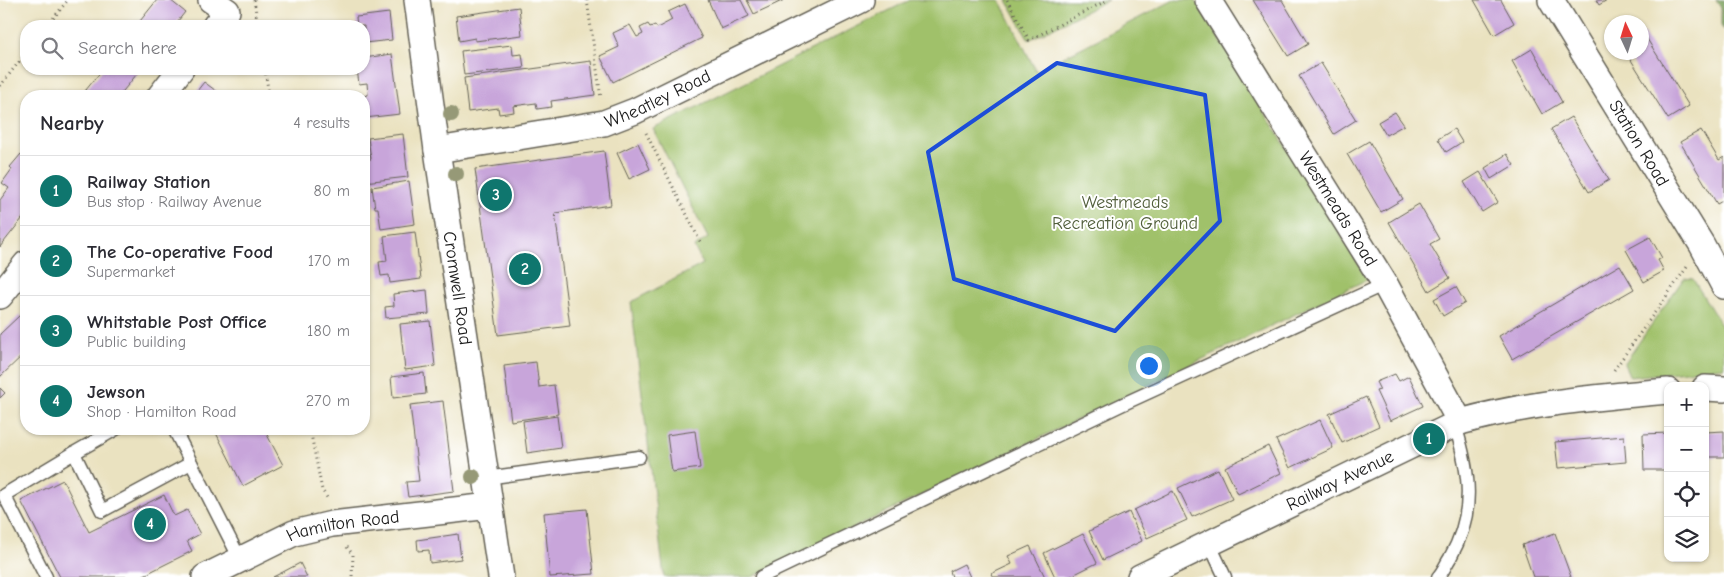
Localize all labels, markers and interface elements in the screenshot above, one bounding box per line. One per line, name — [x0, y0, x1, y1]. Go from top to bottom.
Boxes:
north arrow — [1604, 15, 1649, 60]
search box — [20, 20, 370, 75]
icon: search — [38, 34, 66, 62]
text: Search here — [78, 37, 177, 59]
street label: Wheatley Road — [602, 65, 714, 133]
street label: Station Road — [1604, 96, 1673, 190]
text: Nearby — [40, 111, 104, 135]
text: 4 results — [293, 114, 350, 132]
street label: Westmeads Road — [1294, 148, 1381, 270]
text: Railway Station — [87, 171, 211, 193]
pin: 3 — [480, 176, 512, 214]
text: 1 — [53, 182, 59, 200]
text: 80 m — [313, 182, 350, 200]
park label: Westmeads Recreation Ground — [1052, 192, 1198, 234]
text: Bus stop · Railway Avenue — [87, 193, 262, 211]
street label: Cromwell Road — [438, 230, 476, 346]
text: The Co-operative Food — [87, 241, 273, 263]
pin: 2 — [509, 250, 541, 288]
text: 2 — [52, 252, 60, 270]
text: 170 m — [308, 252, 350, 270]
text: Supermarket — [87, 263, 175, 281]
text: Whitstable Post Office — [87, 311, 267, 333]
text: 3 — [52, 322, 60, 340]
text: 180 m — [307, 322, 350, 340]
text: Public building — [87, 333, 186, 351]
your location — [1136, 353, 1162, 379]
text: Jewson — [87, 381, 145, 403]
map controls — [1664, 382, 1709, 562]
button: + — [1664, 382, 1709, 427]
text: 4 — [52, 392, 60, 410]
text: 270 m — [306, 392, 350, 410]
text: Shop · Hamilton Road — [87, 403, 236, 421]
pin: 1 — [1413, 420, 1445, 458]
button: − — [1664, 427, 1709, 472]
street label: Railway Avenue — [1283, 446, 1397, 516]
button: locate — [1664, 472, 1709, 517]
pin: 4 — [134, 505, 166, 543]
street label: Hamilton Road — [283, 506, 401, 546]
button: layers — [1664, 517, 1709, 562]

